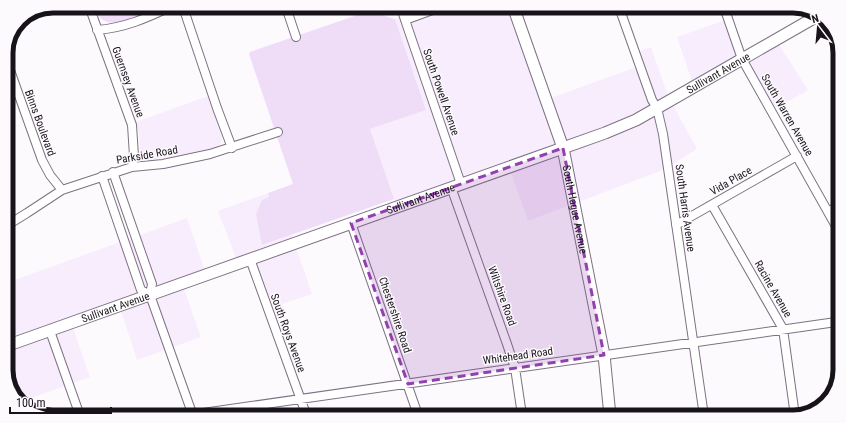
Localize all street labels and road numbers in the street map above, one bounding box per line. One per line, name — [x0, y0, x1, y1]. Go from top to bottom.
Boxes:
street label: Guernsey Avenue — [109, 45, 147, 119]
street label: South Powell Avenue — [420, 47, 462, 137]
street label: Sullivant Avenue — [684, 50, 752, 96]
street label: South Warren Avenue — [758, 72, 816, 158]
street label: Binns Boulevard — [22, 88, 58, 158]
street label: Parkside Road — [115, 143, 179, 167]
street label: South Harris Avenue — [672, 163, 698, 253]
street label: South Hague Avenue — [560, 164, 590, 255]
street label: Vida Place — [708, 164, 754, 198]
street label: Sullivant Avenue — [385, 181, 456, 217]
street label: Racine Avenue — [752, 258, 794, 320]
street label: Wiltshire Road — [485, 264, 519, 328]
street label: Chestershire Road — [376, 275, 414, 355]
street label: Sullivant Avenue — [80, 289, 151, 325]
street label: South Roys Avenue — [268, 292, 308, 374]
street label: Whitehead Road — [482, 345, 554, 367]

